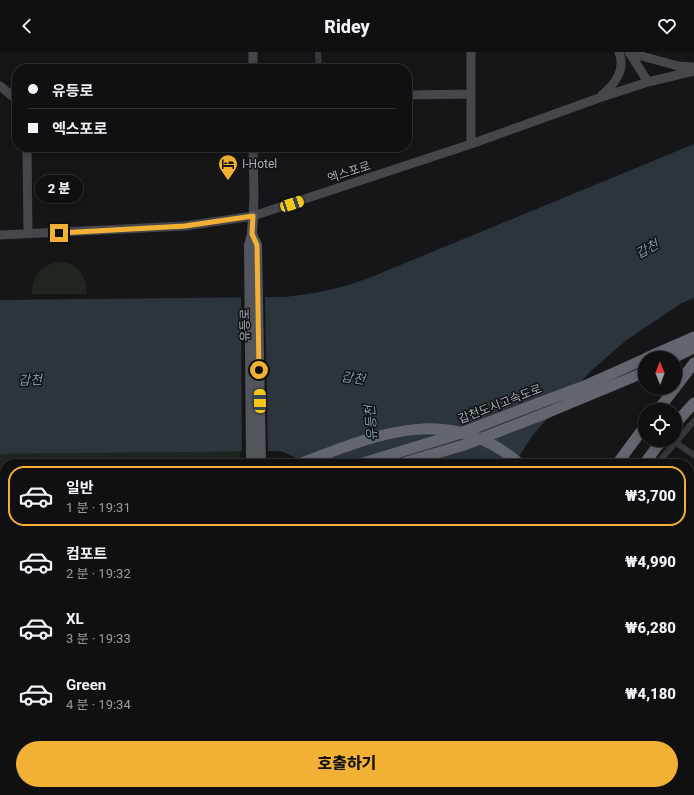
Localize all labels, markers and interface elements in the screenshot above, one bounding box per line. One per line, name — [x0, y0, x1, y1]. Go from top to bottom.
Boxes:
icon: back — [16, 15, 38, 37]
icon: heart — [656, 15, 678, 37]
text: Ridey — [324, 16, 370, 37]
text: 유등로 — [52, 82, 93, 100]
text: 엑스포로 — [52, 120, 107, 138]
hotel icon: I-Hotel — [217, 153, 239, 181]
place label: I-Hotel — [242, 157, 277, 171]
street label: 엑스포로 — [326, 159, 372, 185]
callout: 2 분 — [35, 175, 83, 203]
text: 2 분 — [48, 181, 70, 196]
car — [279, 195, 305, 213]
route end — [50, 224, 68, 242]
water label: 갑천 — [633, 236, 662, 261]
street label: 유등로 — [238, 308, 252, 342]
north arrow — [638, 351, 682, 395]
map controls — [638, 351, 682, 447]
route start — [250, 361, 268, 379]
water label: 갑천 — [340, 369, 367, 387]
water label: 갑천 — [18, 372, 43, 388]
street label: 갑천도시고속도로 — [456, 382, 544, 426]
car — [254, 389, 266, 413]
water label: 유등천 — [362, 403, 380, 442]
button: locate — [638, 403, 682, 447]
icon: car — [18, 478, 54, 514]
text: 일반 — [66, 479, 94, 497]
text: ₩3,700 — [625, 487, 676, 505]
text: 1 분 · 19:31 — [66, 500, 131, 515]
icon: car — [18, 544, 54, 580]
text: 컴포트 — [66, 545, 107, 563]
text: ₩4,990 — [625, 553, 676, 571]
text: 2 분 · 19:32 — [66, 566, 131, 581]
icon: car — [18, 610, 54, 646]
text: XL — [66, 610, 84, 628]
text: ₩6,280 — [625, 619, 676, 637]
text: 3 분 · 19:33 — [66, 631, 131, 646]
icon: car — [18, 676, 54, 712]
text: Green — [66, 676, 106, 694]
text: ₩4,180 — [625, 685, 676, 703]
text: 4 분 · 19:34 — [66, 697, 131, 712]
button: 호출하기 — [16, 741, 678, 787]

